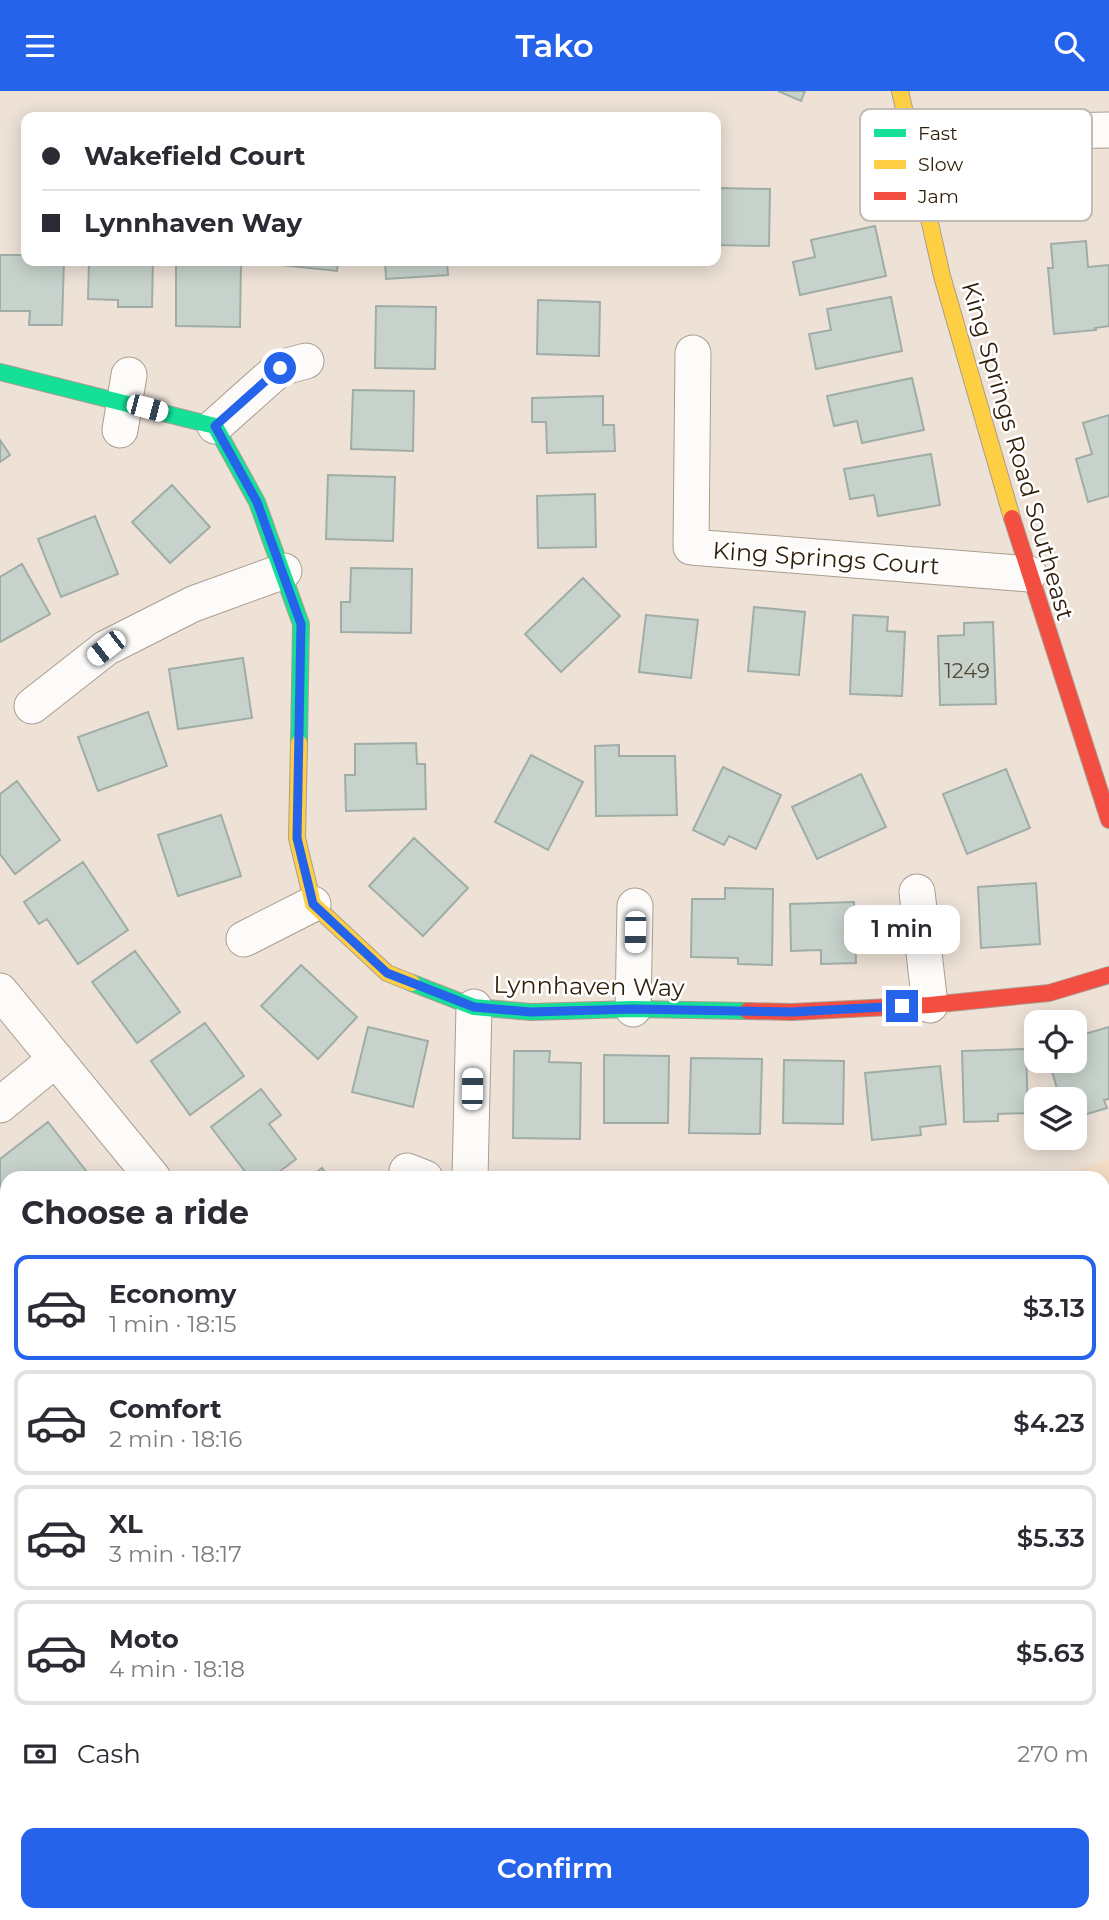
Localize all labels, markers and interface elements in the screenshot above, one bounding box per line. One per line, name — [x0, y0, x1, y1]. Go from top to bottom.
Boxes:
text: Tako — [515, 26, 594, 65]
icon: menu — [21, 27, 59, 65]
icon: search — [1050, 27, 1088, 65]
legend — [860, 109, 1092, 221]
text: Fast — [918, 122, 958, 145]
text: Wakefield Court — [84, 140, 305, 172]
text: Slow — [918, 153, 963, 176]
text: Jam — [917, 185, 959, 208]
text: Lynnhaven Way — [84, 207, 302, 239]
street label: King Springs Road Southeast — [956, 278, 1080, 624]
route start — [264, 352, 296, 384]
car — [124, 392, 171, 424]
street label: King Springs Court — [712, 536, 941, 580]
car — [83, 627, 130, 669]
house number: 1249 — [944, 658, 990, 683]
callout: 1 min — [844, 905, 960, 953]
car — [625, 911, 646, 953]
text: 1 min — [871, 915, 933, 943]
street label: Lynnhaven Way — [493, 970, 685, 1002]
route end — [886, 990, 918, 1022]
map controls — [1024, 1010, 1087, 1150]
button: locate — [1024, 1010, 1087, 1073]
car — [462, 1068, 483, 1110]
button: layers — [1024, 1087, 1087, 1150]
text: Choose a ride — [21, 1193, 249, 1232]
icon: car — [25, 1276, 88, 1339]
text: Economy — [109, 1278, 236, 1310]
text: $3.13 — [1023, 1292, 1085, 1324]
text: 1 min · 18:15 — [109, 1310, 237, 1338]
icon: car — [25, 1391, 88, 1454]
text: Comfort — [109, 1393, 221, 1425]
text: $4.23 — [1013, 1407, 1085, 1439]
text: 2 min · 18:16 — [109, 1425, 242, 1453]
icon: car — [25, 1506, 88, 1569]
text: XL — [109, 1508, 143, 1540]
text: $5.33 — [1017, 1522, 1085, 1554]
text: 3 min · 18:17 — [109, 1540, 242, 1568]
icon: car — [25, 1621, 88, 1684]
text: Moto — [109, 1623, 179, 1655]
text: $5.63 — [1016, 1637, 1085, 1669]
text: 4 min · 18:18 — [109, 1655, 245, 1683]
icon: cash — [21, 1735, 59, 1773]
text: Cash — [77, 1738, 141, 1770]
text: 270 m — [1017, 1740, 1089, 1768]
button: Confirm — [21, 1828, 1089, 1908]

